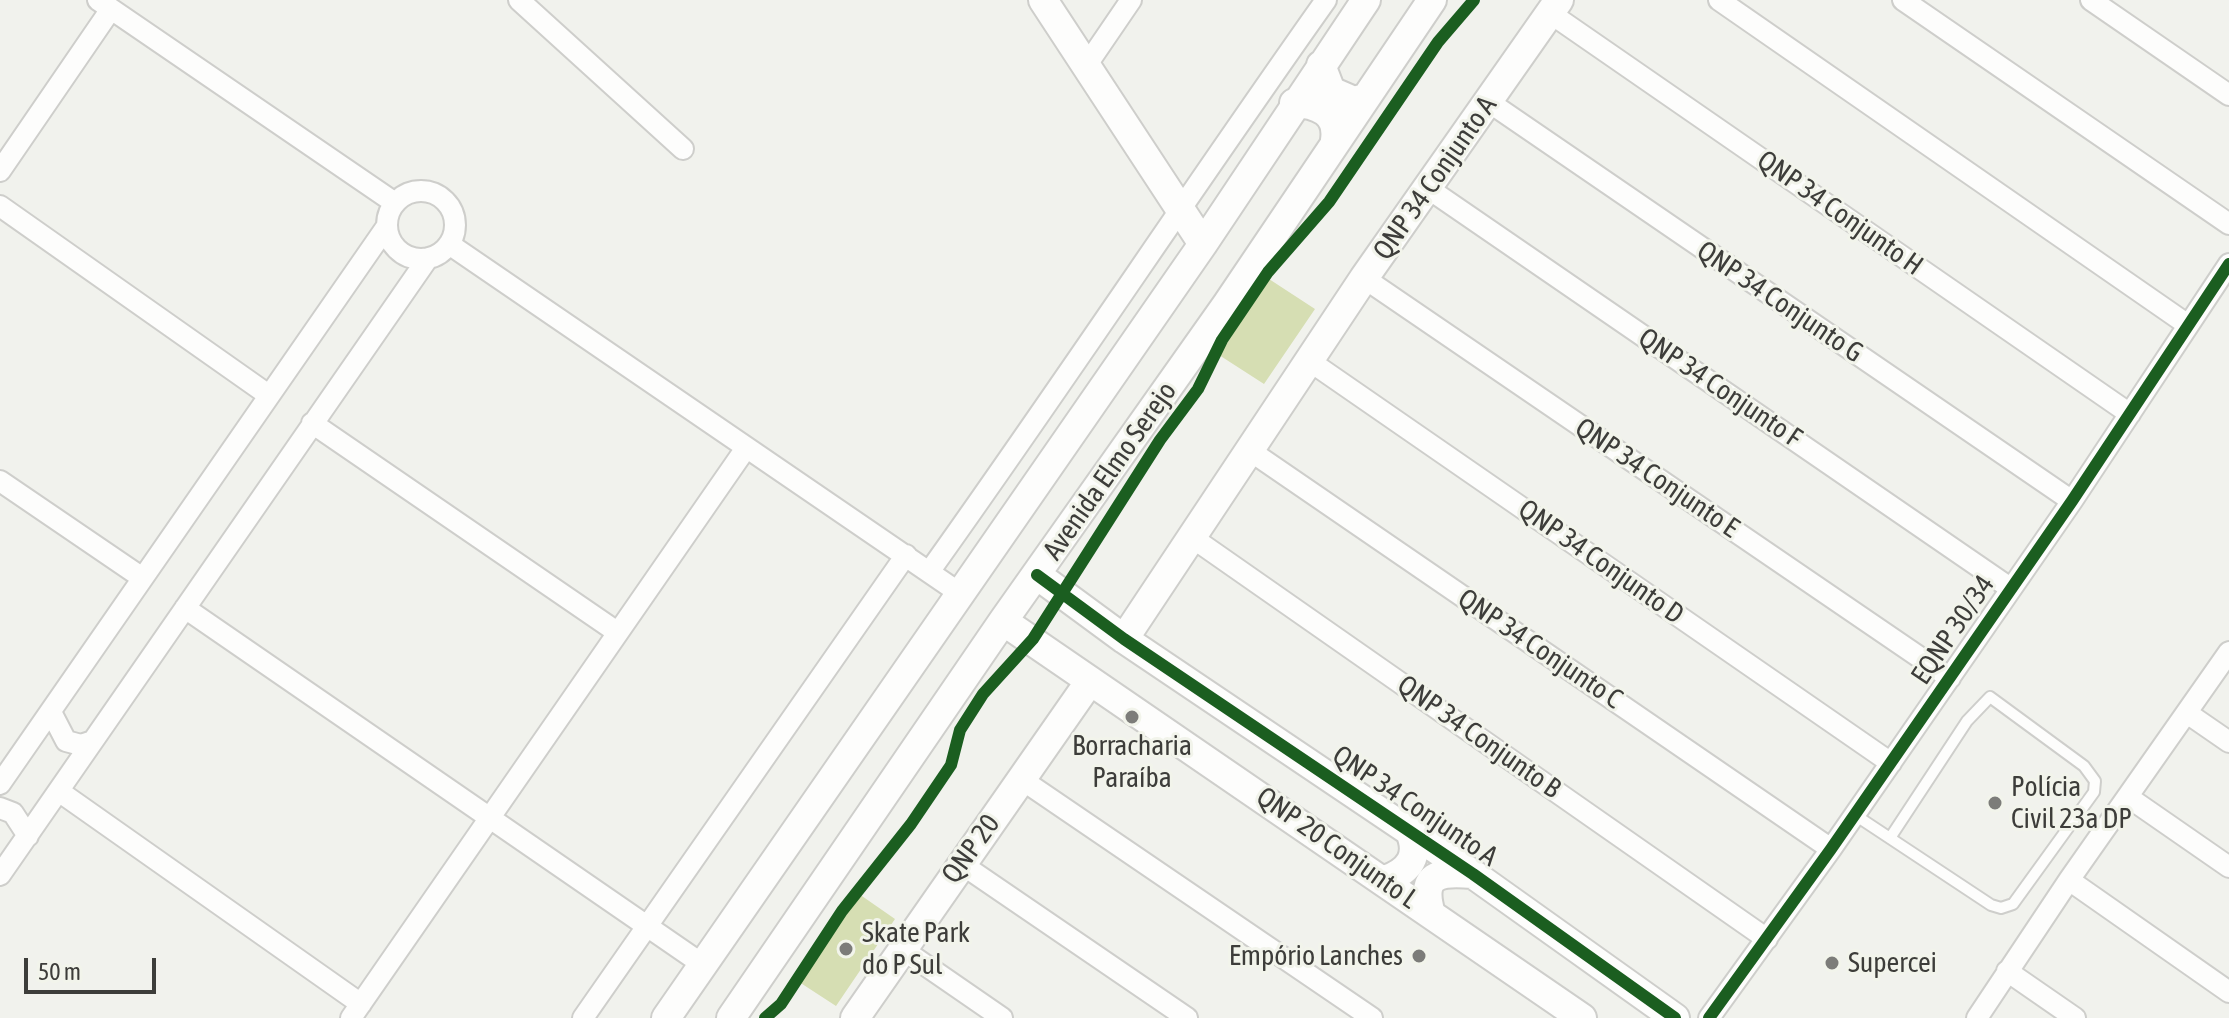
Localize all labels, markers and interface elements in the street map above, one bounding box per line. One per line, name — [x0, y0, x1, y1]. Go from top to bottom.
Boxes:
street label: QNP 34 Conjunto A — [1366, 90, 1504, 266]
street label: QNP 34 Conjunto H — [1751, 143, 1929, 283]
street label: QNP 34 Conjunto G — [1691, 234, 1869, 370]
street label: QNP 34 Conjunto F — [1632, 321, 1808, 455]
street label: Avenida Elmo Serejo — [1036, 376, 1184, 566]
street label: QNP 34 Conjunto E — [1569, 411, 1745, 545]
street label: QNP 34 Conjunto D — [1512, 493, 1690, 631]
street label: EQNP 30/34 — [1904, 569, 2002, 691]
street label: QNP 34 Conjunto C — [1451, 582, 1629, 716]
street label: QNP 34 Conjunto B — [1391, 668, 1567, 806]
marker: Borracharia Paraíba — [1123, 708, 1141, 726]
place label: Borracharia Paraíba — [1072, 729, 1192, 795]
street label: QNP 34 Conjunto A — [1326, 738, 1504, 874]
place label: Polícia Civil 23a DP — [2011, 770, 2132, 836]
street label: QNP 20 Conjunto L — [1250, 780, 1424, 916]
marker: Polícia Civil 23a DP — [1986, 794, 2004, 812]
street label: QNP 20 — [935, 808, 1007, 890]
place label: Skate Park do P Sul — [862, 916, 970, 982]
place label: Empório Lanches — [1229, 939, 1403, 973]
marker: Skate Park do P Sul — [837, 940, 855, 958]
scale bar — [28, 942, 160, 992]
place label: Supercei — [1848, 946, 1937, 980]
marker: Empório Lanches — [1410, 947, 1428, 965]
marker: Supercei — [1823, 954, 1841, 972]
text: 50 m — [38, 958, 81, 985]

